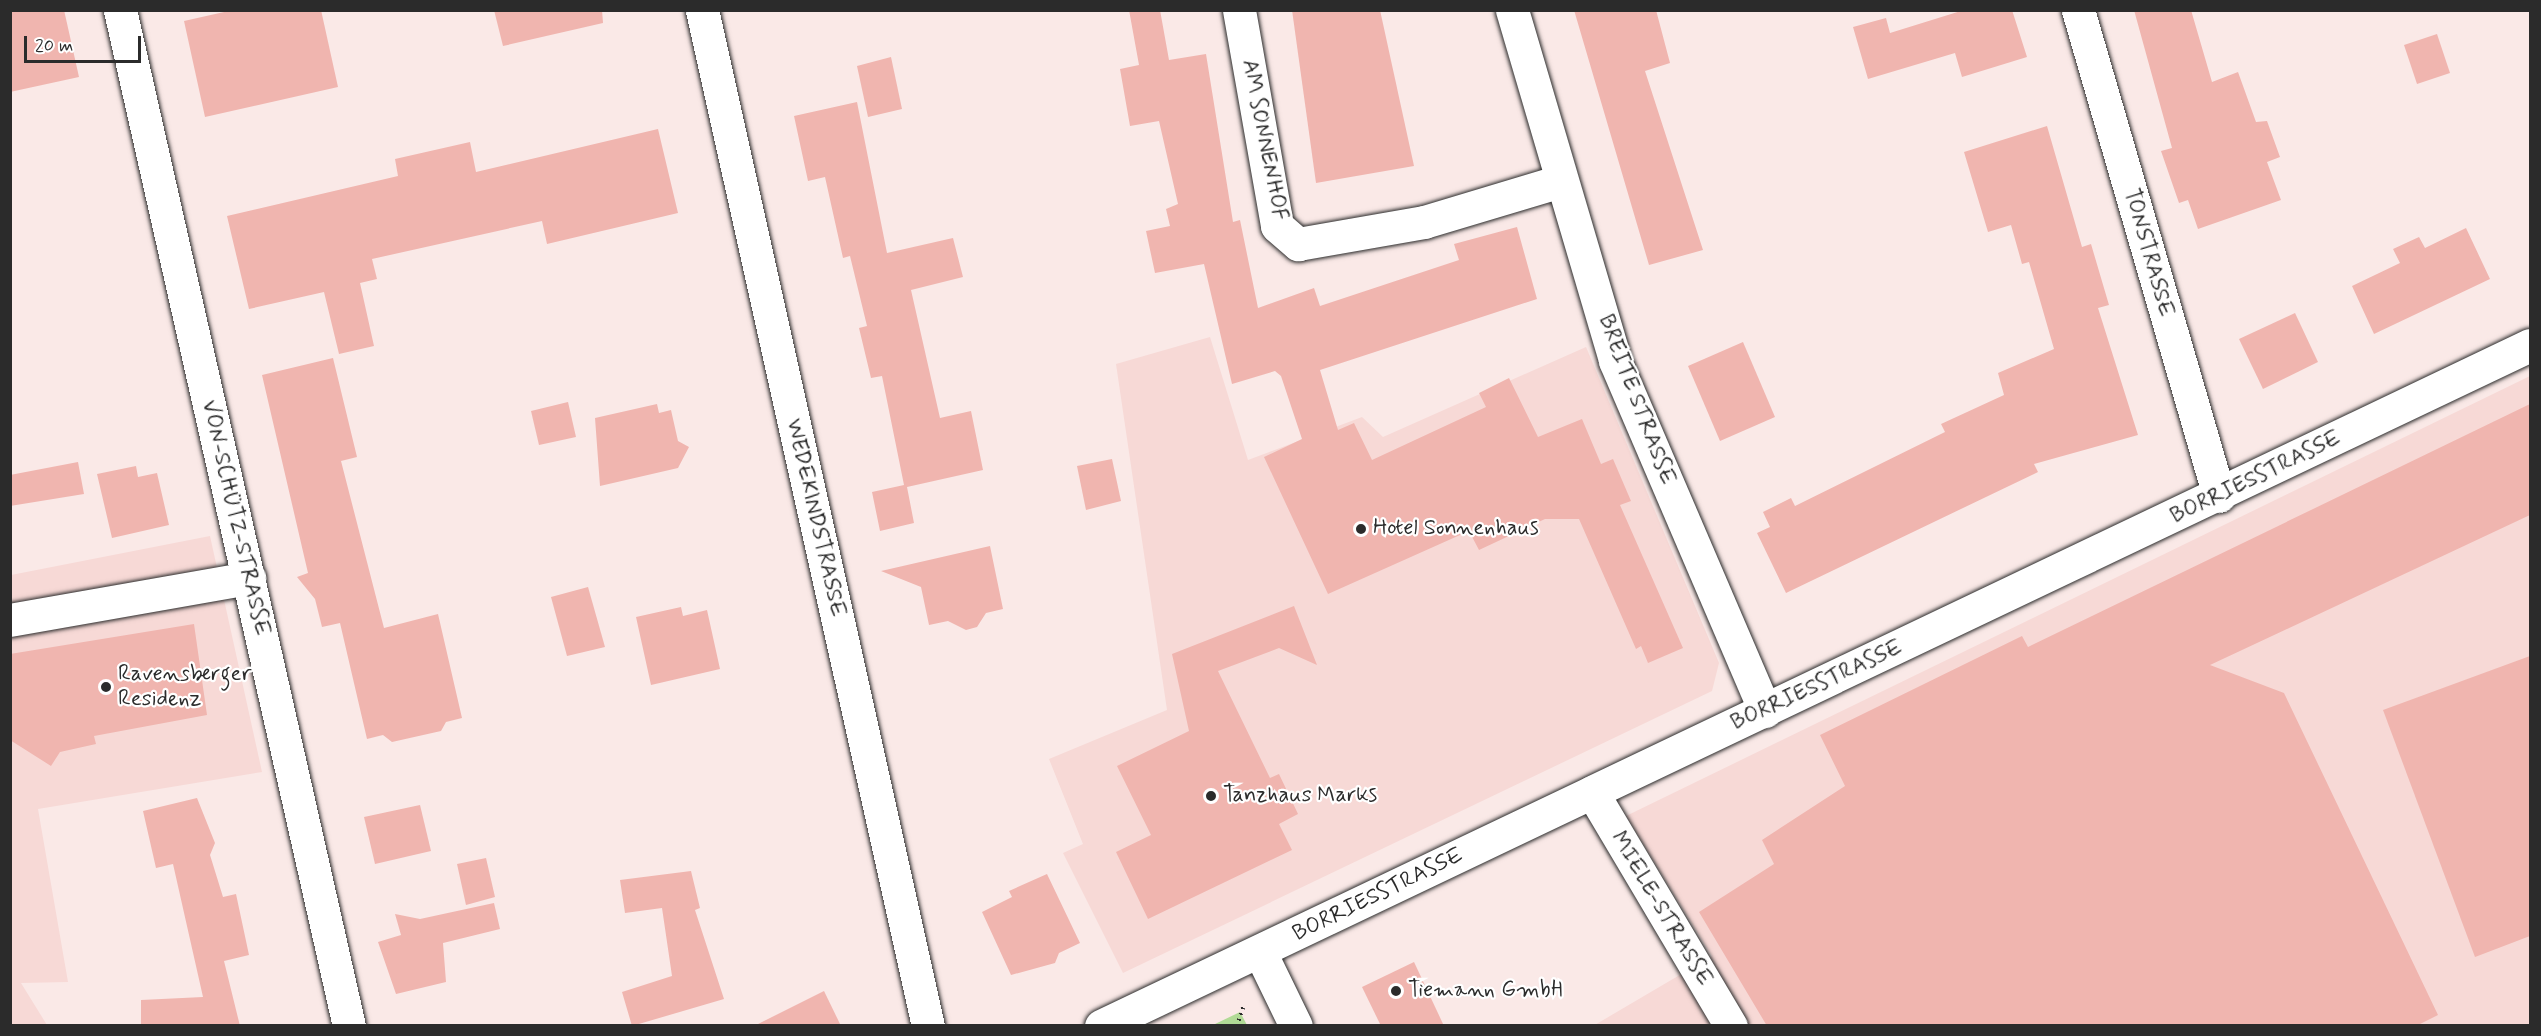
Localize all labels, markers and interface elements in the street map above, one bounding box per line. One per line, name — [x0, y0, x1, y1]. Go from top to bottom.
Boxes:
scale bar — [27, 24, 144, 62]
text: 20 m — [35, 34, 73, 58]
street label: AM SONNENHOF — [1235, 57, 1293, 223]
street label: TONSTRASSE — [2117, 186, 2179, 320]
street label: BREITE STRASSE — [1591, 311, 1681, 489]
street label: VON-SCHÜTZ-STRASSE — [195, 398, 275, 638]
street label: WEDEKINDSTRASSE — [779, 416, 851, 620]
street label: BORRIESSTRASSE — [2167, 425, 2345, 531]
place label: Hotel Sonnenhaus — [1373, 516, 1539, 542]
marker: Hotel Sonnenhaus — [1354, 522, 1368, 536]
street label: BORRIESSTRASSE — [1727, 635, 1907, 737]
place label: Ravensberger Residenz — [118, 661, 252, 712]
marker: Ravensberger Residenz — [99, 680, 113, 694]
place label: Tanzhaus Marks — [1223, 783, 1378, 809]
marker: Tanzhaus Marks — [1204, 789, 1218, 803]
street label: MIELE-STRASSE — [1604, 827, 1718, 991]
street label: BORRIESSTRASSE — [1289, 842, 1467, 948]
place label: Tiemann GmbH — [1408, 978, 1562, 1004]
marker: Tiemann GmbH — [1389, 984, 1403, 998]

